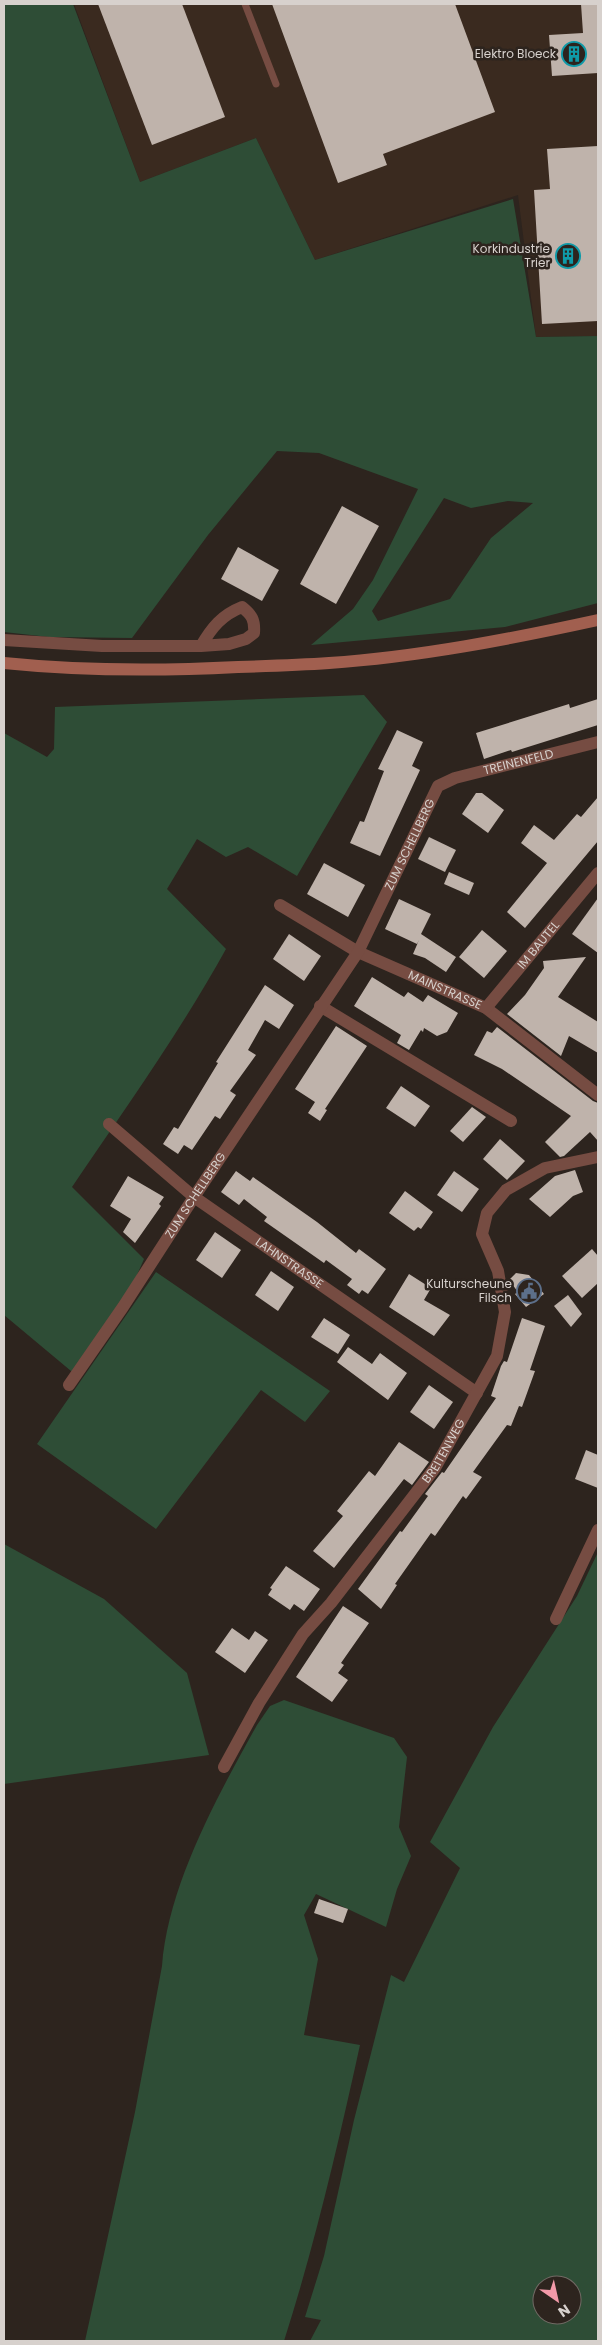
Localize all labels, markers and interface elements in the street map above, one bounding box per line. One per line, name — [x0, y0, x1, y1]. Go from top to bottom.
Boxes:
building icon: Elektro Bloeck — [561, 41, 587, 67]
place label: Elektro Bloeck — [475, 45, 557, 62]
place label: Korkindustrie Trier — [473, 240, 551, 271]
building icon: Korkindustrie Trier — [555, 243, 581, 269]
street label: TREINENFELD — [481, 745, 555, 779]
street label: ZUM SCHELLBERG — [380, 796, 439, 893]
street label: IM BAUTEL — [513, 917, 563, 972]
street label: MAINSTRASSE — [406, 966, 485, 1013]
street label: ZUM SCHELLBERG — [161, 1149, 230, 1241]
street label: LAHNSTRASSE — [252, 1233, 327, 1292]
place label: Kulturscheune Filsch — [426, 1275, 512, 1306]
public building icon: Kulturscheune Filsch — [516, 1278, 542, 1304]
street label: BREITENWEG — [417, 1415, 469, 1486]
north arrow — [532, 2275, 582, 2325]
text: N — [554, 2300, 574, 2322]

